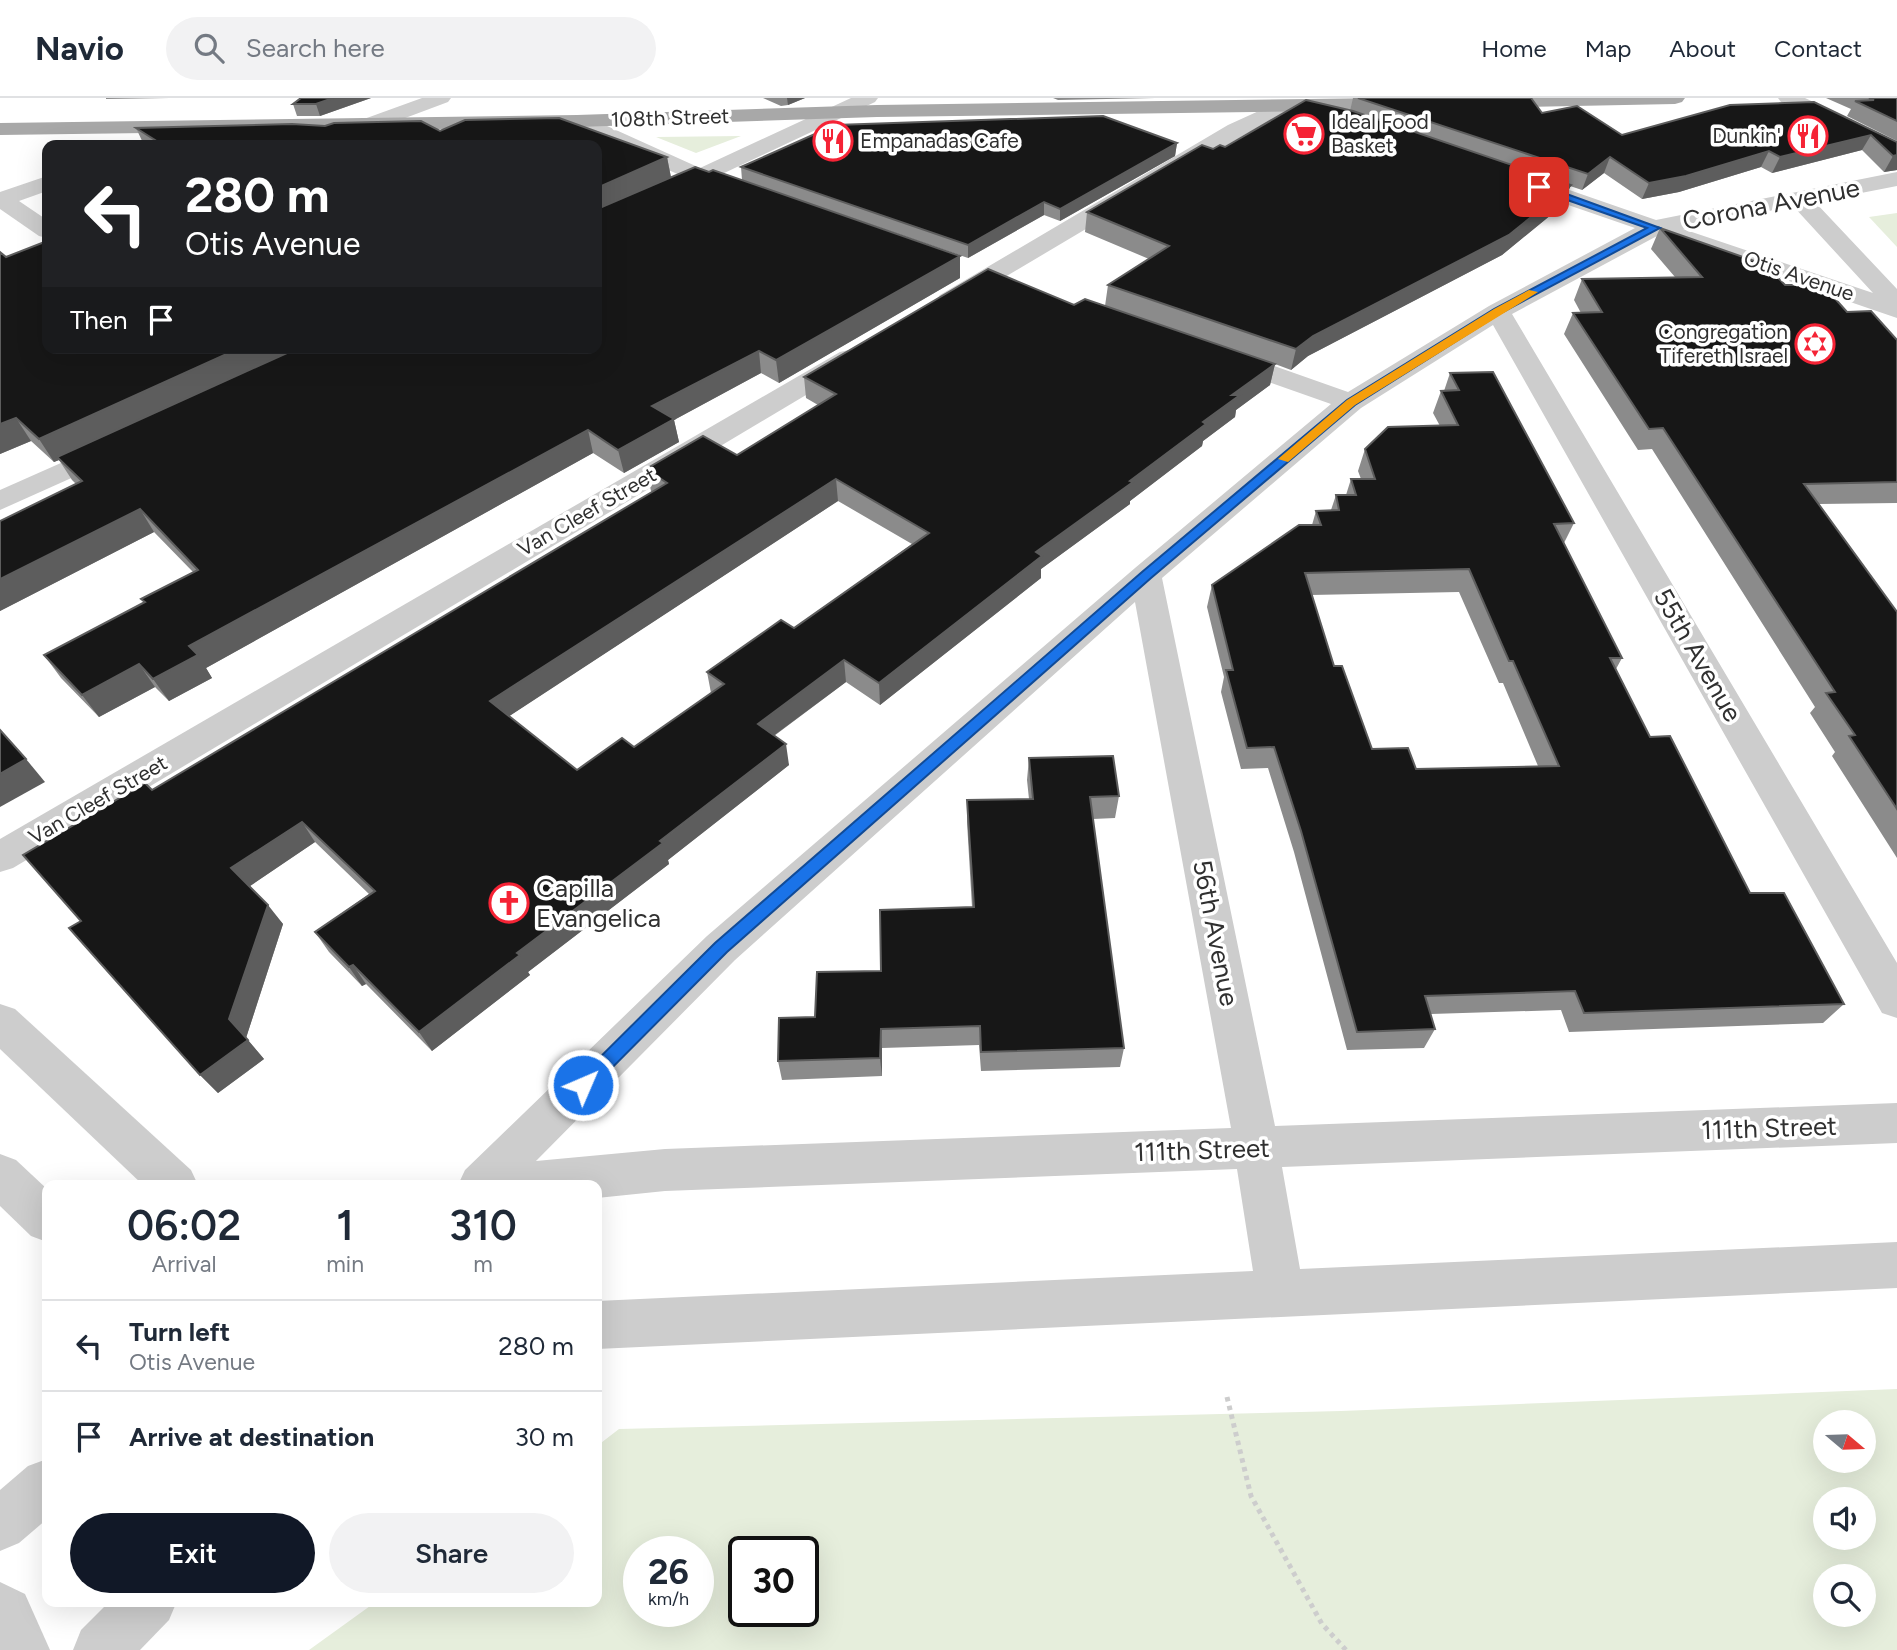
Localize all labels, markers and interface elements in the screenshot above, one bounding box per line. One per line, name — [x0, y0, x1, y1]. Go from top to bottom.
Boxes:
search box — [166, 17, 656, 80]
text: Navio — [35, 29, 124, 68]
icon: search — [190, 29, 228, 67]
text: Search here — [246, 32, 385, 64]
text: Home — [1481, 34, 1547, 63]
text: Map — [1585, 34, 1631, 63]
text: About — [1669, 34, 1736, 63]
text: Contact — [1774, 34, 1862, 63]
street label: 108th Street — [610, 103, 730, 132]
place label: Ideal Food Basket — [1331, 109, 1429, 158]
supermarket icon: Ideal Food Basket — [1283, 113, 1325, 155]
restaurant icon: Dunkin' — [1787, 115, 1829, 157]
restaurant icon: Empanadas Cafe — [812, 120, 854, 162]
place label: Dunkin' — [1712, 123, 1781, 148]
place label: Empanadas Cafe — [860, 128, 1019, 153]
pin — [1509, 157, 1569, 217]
text: 280 m — [185, 165, 330, 224]
icon: left — [70, 168, 161, 259]
icon: arrive — [1520, 168, 1558, 206]
street label: Corona Avenue — [1680, 171, 1862, 237]
text: Otis Avenue — [185, 225, 360, 263]
street label: Otis Avenue — [1741, 245, 1858, 306]
icon: arrive — [142, 301, 180, 339]
text: Then — [70, 304, 128, 336]
place label: Congregation Tifereth Israel — [1658, 319, 1788, 368]
synagogue icon: Congregation Tifereth Israel — [1794, 323, 1836, 365]
street label: Van Cleef Street — [513, 462, 660, 561]
street label: 55th Avenue — [1647, 583, 1749, 727]
street label: Van Cleef Street — [24, 750, 171, 849]
street label: 56th Avenue — [1186, 857, 1246, 1009]
place label: Capilla Evangelica — [536, 872, 661, 934]
church icon: Capilla Evangelica — [488, 882, 530, 924]
position arrow — [546, 1048, 620, 1122]
street label: 111th Street — [1701, 1110, 1838, 1146]
street label: 111th Street — [1134, 1132, 1271, 1168]
text: 06:02 — [127, 1200, 241, 1251]
text: 1 — [336, 1200, 354, 1251]
text: 310 — [449, 1200, 517, 1251]
text: Arrival — [152, 1250, 217, 1278]
text: min — [326, 1250, 364, 1278]
text: m — [473, 1250, 493, 1278]
text: Turn left — [129, 1316, 230, 1348]
icon: left — [70, 1327, 108, 1365]
text: 280 m — [498, 1330, 574, 1362]
text: Otis Avenue — [129, 1348, 255, 1376]
north arrow — [1813, 1410, 1876, 1474]
map controls — [1813, 1410, 1876, 1627]
icon: arrive — [70, 1418, 108, 1456]
text: Arrive at destination — [129, 1421, 374, 1453]
text: 30 m — [515, 1421, 574, 1453]
button: sound — [1813, 1487, 1876, 1550]
button: Exit — [70, 1513, 315, 1593]
button: Share — [329, 1513, 574, 1593]
speed limit sign: 30 — [728, 1536, 819, 1627]
text: 26 — [648, 1551, 689, 1593]
button: search — [1813, 1564, 1876, 1627]
text: km/h — [648, 1588, 689, 1610]

